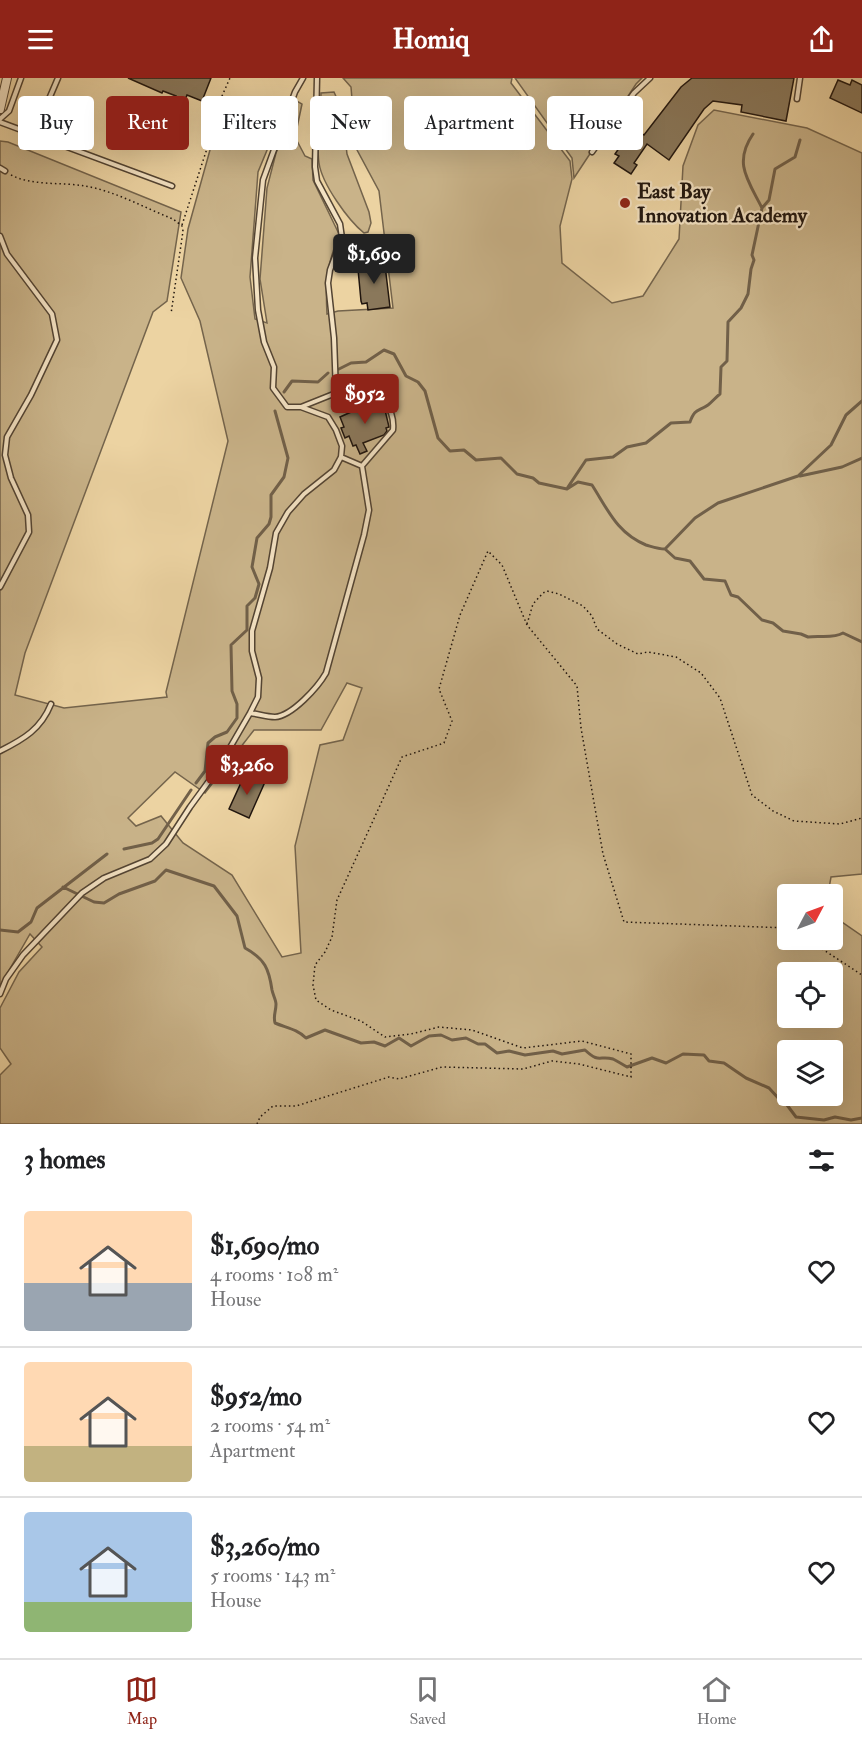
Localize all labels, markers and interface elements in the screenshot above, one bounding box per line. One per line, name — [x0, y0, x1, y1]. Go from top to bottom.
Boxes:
icon: menu — [24, 23, 57, 56]
text: Homiq — [393, 23, 469, 56]
icon: share — [805, 23, 838, 56]
chip: Buy — [18, 96, 94, 150]
chip: Rent — [106, 96, 189, 150]
chip: Filters — [201, 96, 298, 150]
chip: New — [310, 96, 392, 150]
chip: Apartment — [404, 96, 535, 150]
chip: House — [547, 96, 643, 150]
place label: East Bay Innovation Academy — [637, 178, 808, 229]
marker: East Bay Innovation Academy — [618, 196, 632, 210]
pin: $1,690 — [325, 234, 423, 285]
text: $1,690 — [347, 241, 401, 266]
pin: $952 — [329, 374, 401, 425]
text: $952 — [345, 381, 385, 406]
pin: $3,260 — [198, 745, 296, 796]
text: $3,260 — [220, 752, 274, 777]
north arrow — [777, 884, 843, 950]
map controls — [777, 884, 843, 1106]
button: locate — [777, 962, 843, 1028]
button: layers — [777, 1040, 843, 1106]
text: 3 homes — [24, 1144, 105, 1176]
icon: filters — [805, 1144, 838, 1177]
text: $1,690/mo — [210, 1230, 319, 1262]
icon: home — [72, 1235, 144, 1307]
icon: heart — [805, 1255, 838, 1288]
text: 4 rooms · 108 m² — [210, 1262, 338, 1287]
text: House — [210, 1287, 261, 1312]
text: $952/mo — [210, 1381, 302, 1413]
icon: home — [72, 1386, 144, 1458]
icon: heart — [805, 1406, 838, 1439]
text: 2 rooms · 54 m² — [210, 1413, 330, 1438]
text: Apartment — [210, 1438, 295, 1463]
text: $3,260/mo — [210, 1531, 320, 1563]
icon: home — [72, 1536, 144, 1608]
icon: heart — [805, 1556, 838, 1589]
text: 5 rooms · 143 m² — [210, 1563, 335, 1588]
text: House — [210, 1588, 261, 1613]
tab: Map — [125, 1673, 158, 1729]
tab: Saved — [409, 1673, 446, 1729]
tab: Home — [697, 1673, 737, 1729]

